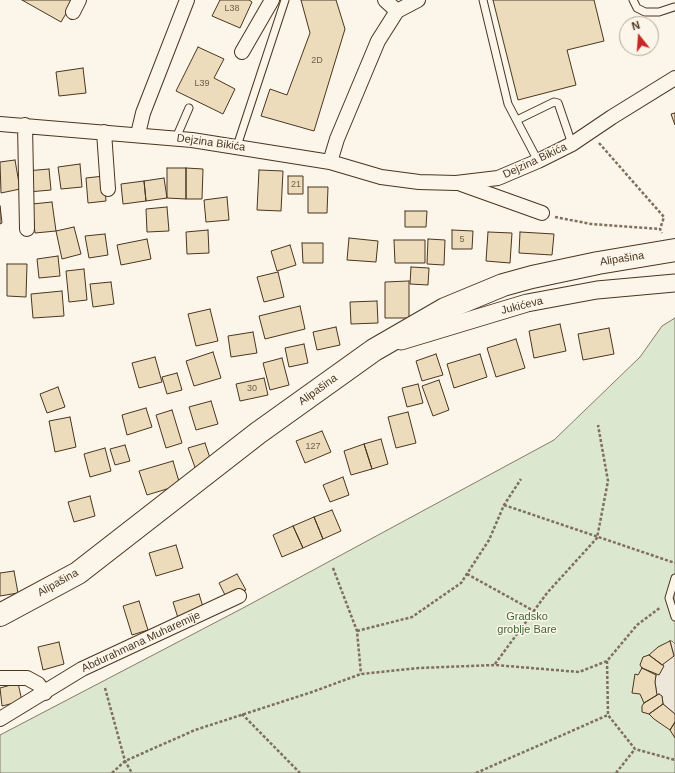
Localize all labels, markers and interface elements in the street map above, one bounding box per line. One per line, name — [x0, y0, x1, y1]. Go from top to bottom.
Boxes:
house number: L38 — [224, 4, 240, 14]
north arrow — [619, 16, 659, 56]
text: N — [630, 19, 641, 32]
house number: 2D — [311, 56, 323, 66]
house number: L39 — [194, 79, 210, 89]
street label: Dejzina Bikića — [176, 132, 246, 154]
street label: Dejzina Bikića — [501, 140, 569, 182]
house number: 21 — [291, 180, 301, 190]
house number: 5 — [459, 235, 465, 245]
street label: Alipašina — [599, 249, 645, 269]
street label: Jukićeva — [500, 294, 544, 318]
street label: Alipašina — [296, 372, 340, 408]
house number: 30 — [247, 384, 257, 394]
house number: 127 — [305, 442, 321, 452]
street label: Alipašina — [35, 566, 81, 600]
street label: Abdurahmana Muharemije — [79, 609, 203, 675]
park label: Gradsko groblje Bare — [497, 610, 557, 636]

